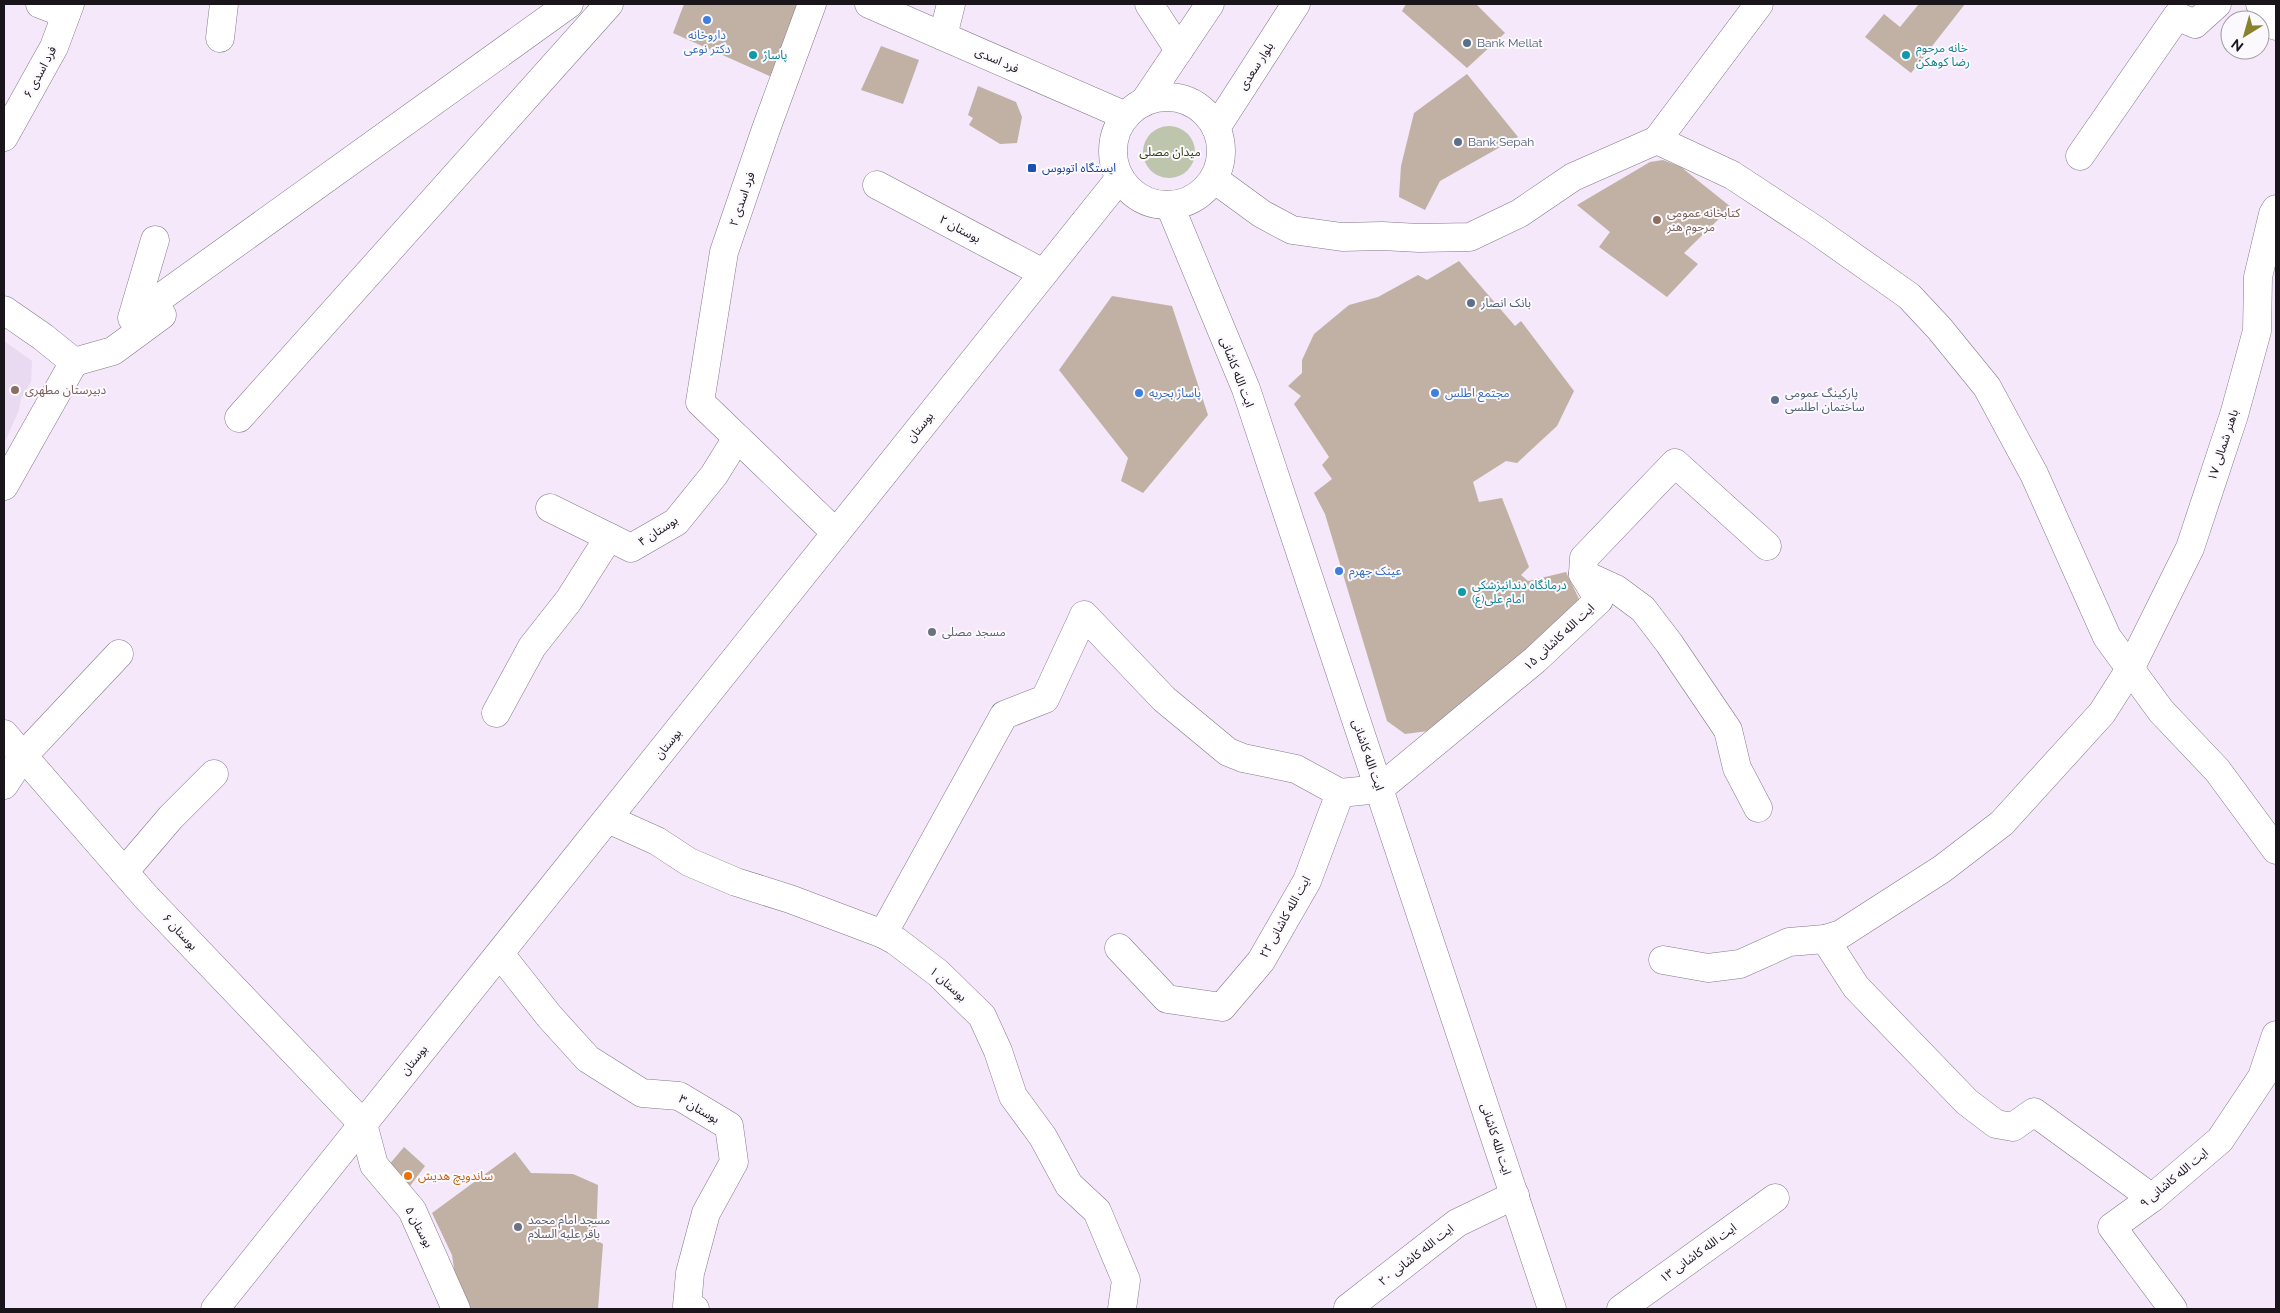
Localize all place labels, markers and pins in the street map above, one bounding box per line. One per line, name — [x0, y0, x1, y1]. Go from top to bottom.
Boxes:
marker: داروخانه دکتر نوعی — [701, 14, 713, 26]
place label: داروخانه دکتر نوعی — [684, 28, 731, 56]
place label: Bank Mellat — [1477, 36, 1542, 50]
marker: Bank Mellat — [1461, 37, 1473, 49]
place label: خانه مرحوم رضا کوهکن — [1916, 41, 1970, 69]
place label: پاساژ — [762, 48, 787, 63]
marker: پاساژ — [747, 49, 759, 61]
marker: خانه مرحوم رضا کوهکن — [1900, 49, 1912, 61]
place label: Bank Sepah — [1468, 135, 1534, 149]
marker: Bank Sepah — [1452, 136, 1464, 148]
place label: ایستگاه اتوبوس — [1042, 161, 1116, 175]
marker: ایستگاه اتوبوس — [1026, 162, 1038, 174]
place label: کتابخانه عمومی مرحوم هنر — [1666, 206, 1741, 236]
marker: کتابخانه عمومی مرحوم هنر — [1651, 214, 1663, 226]
place label: بانک انصار — [1480, 296, 1531, 310]
marker: بانک انصار — [1465, 297, 1477, 309]
place label: دبیرستان مطهری — [25, 383, 107, 397]
marker: دبیرستان مطهری — [9, 384, 21, 396]
place label: پاساژ بحریه — [1149, 386, 1201, 401]
place label: مجتمع اطلس — [1445, 386, 1510, 402]
place label: پارکینگ عمومی ساختمان اطلسی — [1785, 386, 1865, 414]
marker: پاساژ بحریه — [1133, 387, 1145, 399]
marker: مجتمع اطلس — [1429, 387, 1441, 399]
marker: پارکینگ عمومی ساختمان اطلسی — [1769, 394, 1781, 406]
place label: عینک جهرم — [1349, 564, 1402, 580]
marker: عینک جهرم — [1333, 565, 1345, 577]
place label: درمانگاه دندانپزشکی امام علی(ع) — [1472, 578, 1567, 608]
marker: درمانگاه دندانپزشکی امام علی(ع) — [1456, 586, 1468, 598]
place label: مسجد مصلی — [942, 625, 1006, 639]
marker: مسجد مصلی — [926, 626, 938, 638]
place label: ساندویچ هدیش — [418, 1169, 493, 1185]
marker: ساندویچ هدیش — [402, 1170, 414, 1182]
place label: مسجد امام محمد باقر علیه السلام — [528, 1213, 610, 1243]
marker: مسجد امام محمد باقر علیه السلام — [512, 1221, 524, 1233]

